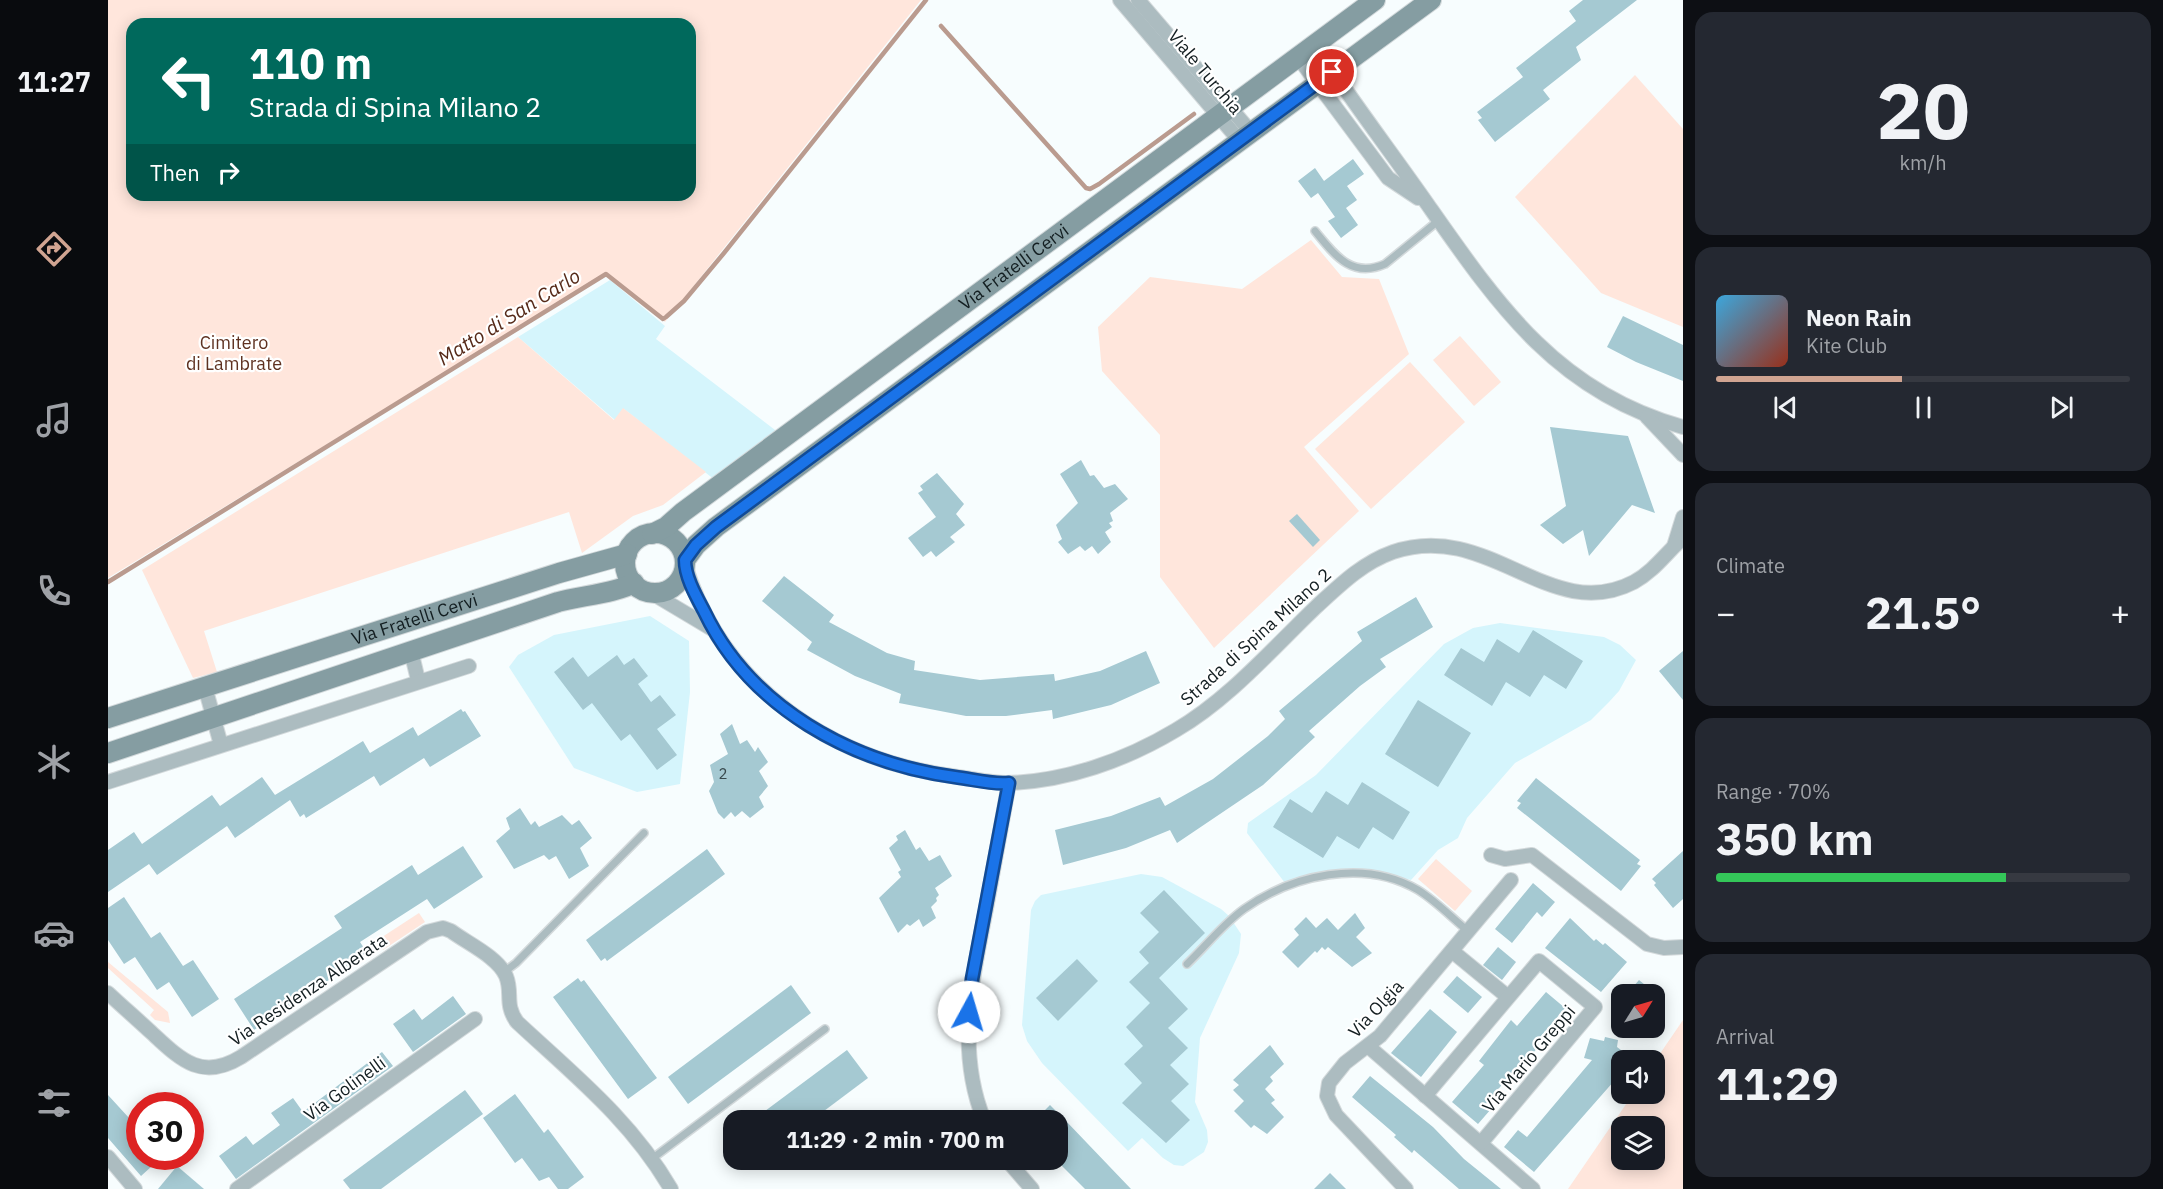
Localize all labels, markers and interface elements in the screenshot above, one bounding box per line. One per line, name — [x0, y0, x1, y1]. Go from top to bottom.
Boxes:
street label: Viale Turchia — [1163, 25, 1248, 119]
text: 110 m — [249, 36, 372, 91]
icon: left — [150, 42, 228, 120]
pin — [1306, 46, 1357, 97]
icon: arrive — [1315, 55, 1348, 88]
text: 20 — [1876, 59, 1970, 160]
text: 11:27 — [17, 64, 91, 99]
text: Strada di Spina Milano 2 — [249, 89, 541, 124]
text: km/h — [1899, 149, 1947, 176]
icon: right — [212, 156, 245, 189]
text: Then — [150, 158, 200, 187]
street label: Via Fratelli Cervi — [954, 219, 1073, 315]
icon: directions — [33, 228, 75, 270]
water label: Matto di San Carlo — [432, 262, 585, 371]
text: Neon Rain — [1806, 303, 1912, 332]
park label: Cimitero di Lambrate — [186, 331, 282, 375]
text: Kite Club — [1806, 332, 1887, 359]
icon: previous — [1769, 391, 1802, 424]
icon: pause — [1907, 391, 1940, 424]
icon: next — [2045, 391, 2078, 424]
icon: music — [33, 399, 75, 441]
text: Climate — [1716, 552, 1785, 579]
street label: Strada di Spina Milano 2 — [1176, 563, 1336, 710]
icon: phone — [33, 570, 75, 612]
text: 21.5° — [1865, 583, 1981, 641]
street label: Via Fratelli Cervi — [348, 588, 480, 650]
text: − — [1716, 591, 1736, 634]
text: + — [2110, 591, 2130, 634]
icon: climate — [33, 741, 75, 783]
house number: 2 — [718, 764, 728, 783]
text: Range · 70% — [1716, 778, 1831, 805]
text: 350 km — [1716, 809, 1874, 867]
icon: car — [33, 912, 75, 954]
street label: Via Residenza Alberata — [224, 928, 391, 1051]
street label: Via Olgia — [1343, 975, 1408, 1042]
position arrow — [937, 980, 1001, 1044]
north arrow — [1611, 984, 1665, 1038]
map controls — [1611, 984, 1665, 1170]
street label: Via Mario Greppi — [1477, 1000, 1580, 1117]
text: Arrival — [1716, 1023, 1774, 1050]
button: sound — [1611, 1050, 1665, 1104]
street label: Via Golinelli — [299, 1051, 390, 1126]
text: 11:29 — [1716, 1054, 1839, 1112]
icon: filters — [33, 1082, 75, 1124]
speed limit sign: 30 — [126, 1092, 204, 1170]
button: layers — [1611, 1116, 1665, 1170]
text: 11:29 · 2 min · 700 m — [786, 1125, 1005, 1154]

